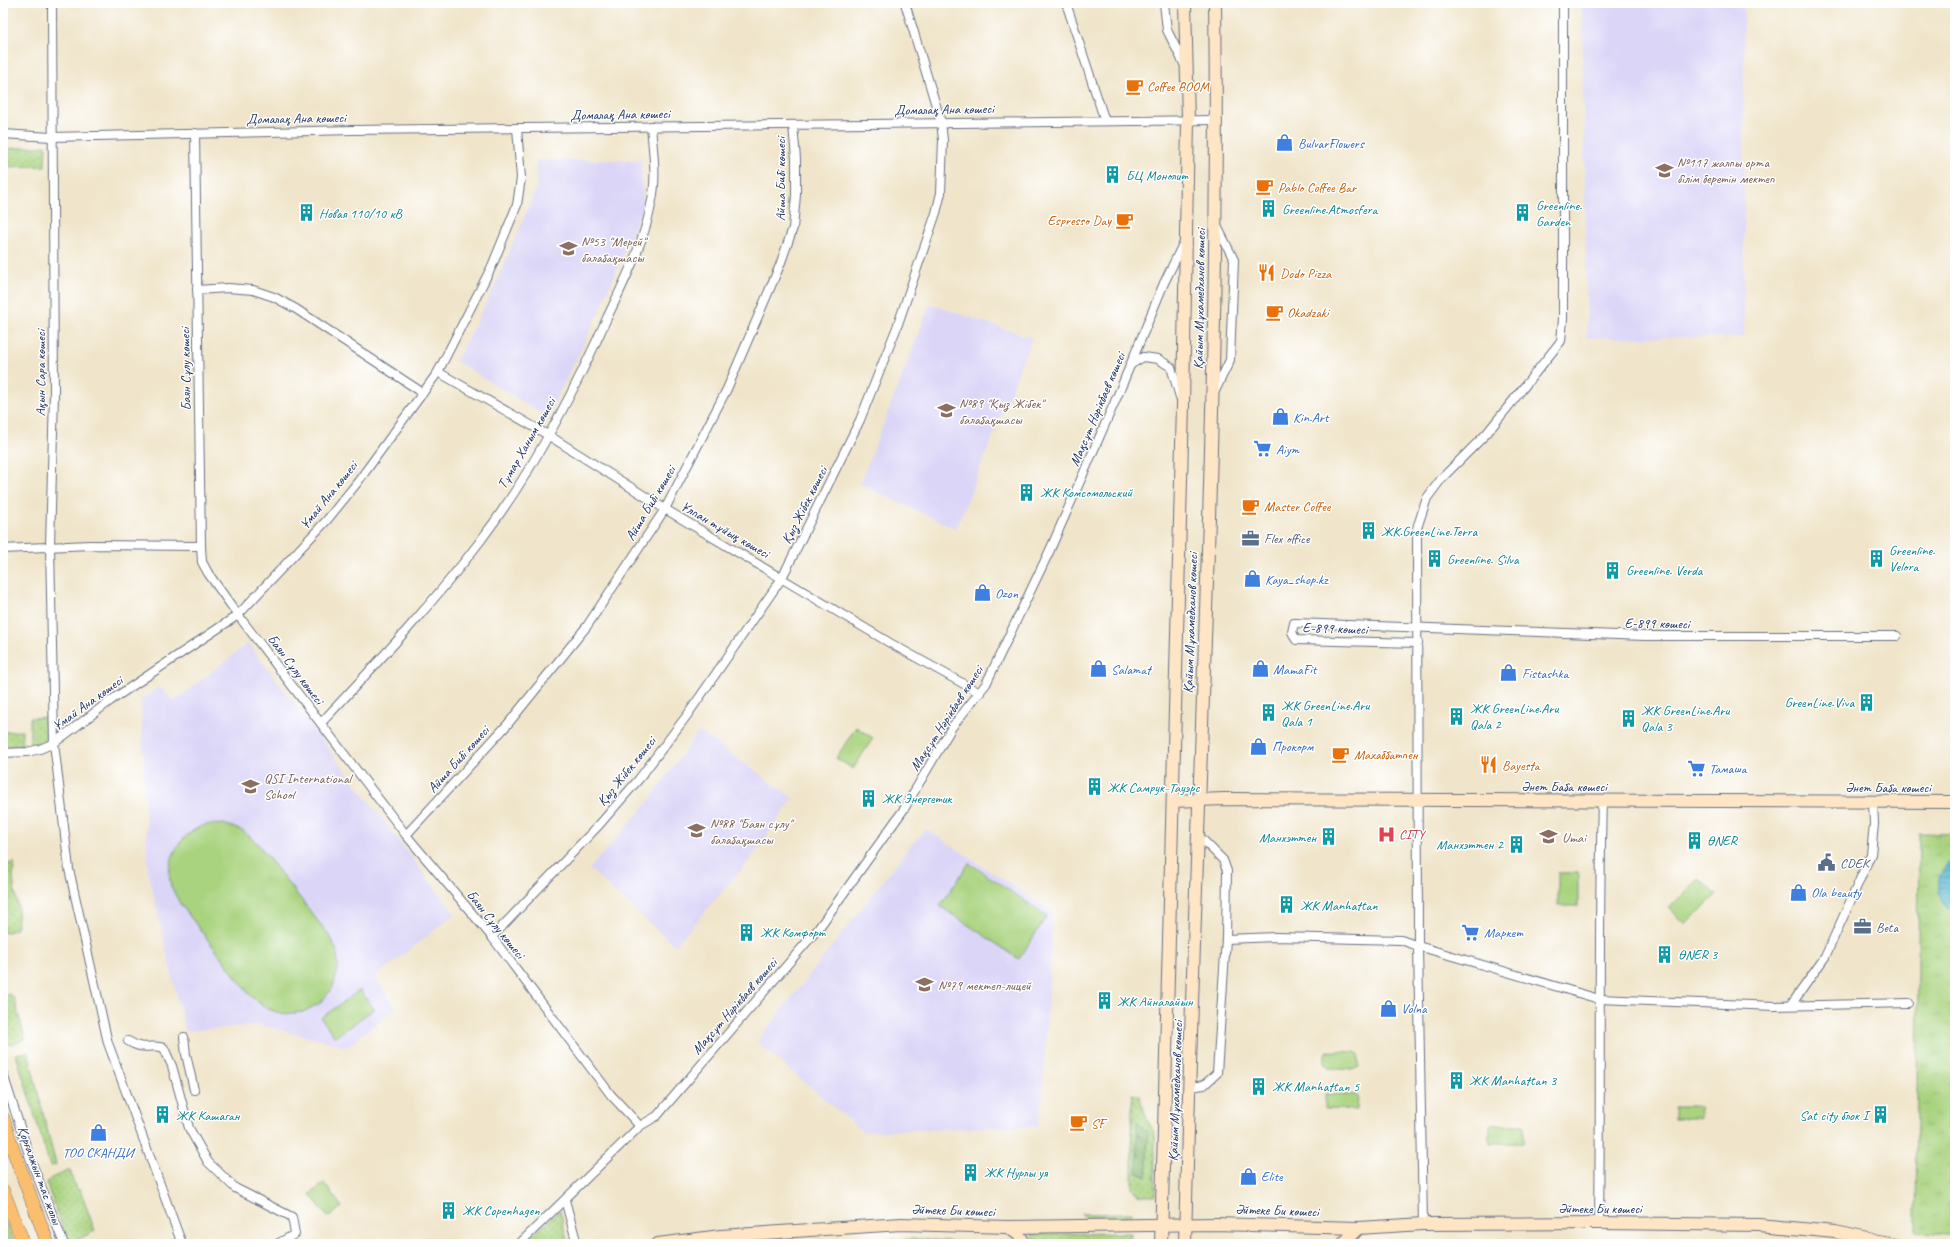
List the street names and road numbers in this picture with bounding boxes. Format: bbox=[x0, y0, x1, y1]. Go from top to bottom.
street label: Домалақ Ана көшесі bbox=[894, 100, 996, 119]
street label: Домалақ Ана көшесі bbox=[570, 105, 672, 124]
street label: Домалақ Ана көшесі bbox=[246, 109, 348, 128]
street label: Айша Бибі көшесі bbox=[772, 135, 789, 221]
street label: Қайым Мұхамедханов көшесі bbox=[1190, 226, 1209, 370]
street label: Баян Сұлу көшесі bbox=[176, 325, 195, 411]
street label: Ақын Сара көшесі bbox=[32, 327, 49, 416]
street label: Мақсұт Нәрікбаев көшесі bbox=[1066, 348, 1130, 468]
street label: Тұмар Ханым көшесі bbox=[494, 393, 560, 492]
street label: Ұмай Ана көшесі bbox=[296, 456, 363, 533]
street label: Айша Бибі көшесі bbox=[621, 461, 681, 544]
street label: Қыз Жібек көшесі bbox=[778, 462, 832, 547]
street label: Ұлпан тұйық көшесі bbox=[677, 497, 774, 563]
street label: Қайым Мұхамедханов көшесі bbox=[1180, 550, 1202, 694]
street label: Е-899 көшесі bbox=[1624, 614, 1692, 633]
street label: Е-899 көшесі bbox=[1302, 619, 1370, 638]
street label: Баян Сұлу көшесі bbox=[264, 631, 329, 710]
street label: Мақсұт Нәрікбаев көшесі bbox=[906, 661, 988, 774]
street label: Ұмай Ана көшесі bbox=[49, 671, 128, 735]
street label: Айша Бибі көшесі bbox=[424, 721, 494, 796]
street label: Қыз Жібек көшесі bbox=[593, 731, 661, 809]
street label: Әнет Баба көшесі bbox=[1521, 778, 1609, 795]
street label: Әнет Баба көшесі bbox=[1845, 779, 1933, 796]
street label: Баян Сұлу көшесі bbox=[463, 887, 530, 964]
street label: Мақсұт Нәрікбаев көшесі bbox=[688, 953, 782, 1058]
street label: Қайым Мұхамедханов көшесі bbox=[1165, 1018, 1187, 1162]
street label: Қорғалжын тас жолы bbox=[14, 1124, 66, 1228]
street label: Әйтеке Би көшесі bbox=[1558, 1200, 1644, 1217]
street label: Әйтеке Би көшесі bbox=[911, 1201, 997, 1221]
street label: Әйтеке Би көшесі bbox=[1235, 1201, 1321, 1221]

